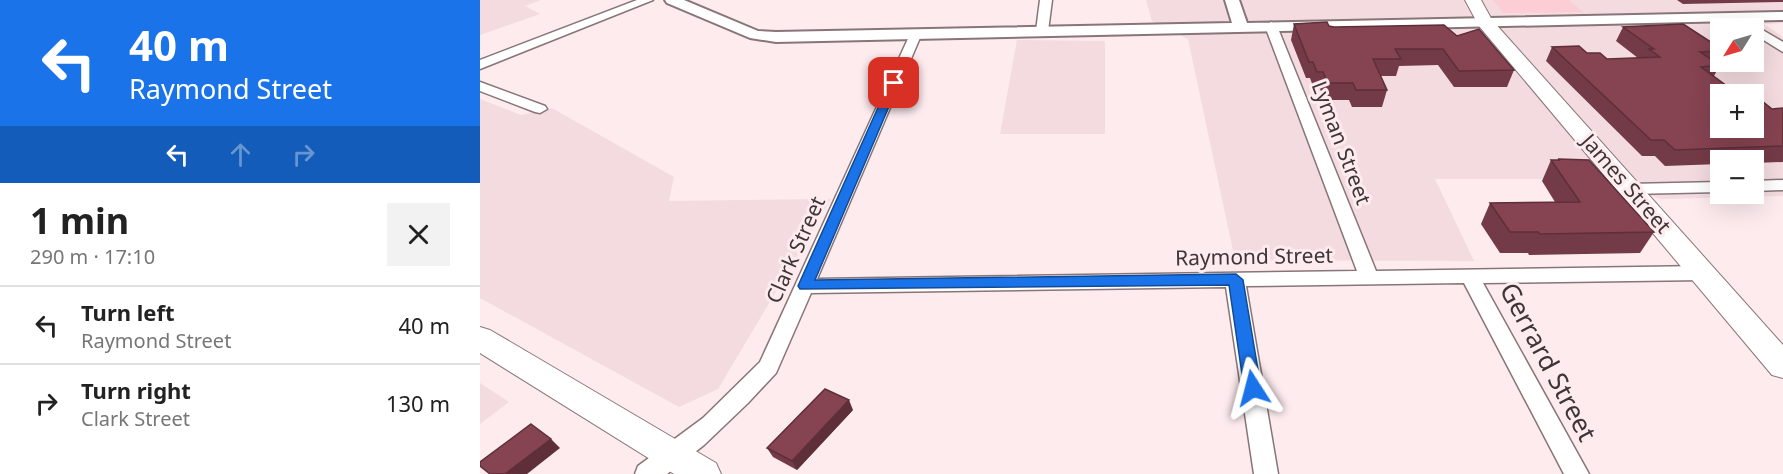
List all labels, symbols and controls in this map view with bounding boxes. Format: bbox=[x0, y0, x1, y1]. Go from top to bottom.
text: 40 m bbox=[129, 16, 229, 73]
north arrow bbox=[1710, 18, 1764, 72]
map controls bbox=[1710, 18, 1764, 204]
icon: left bbox=[30, 24, 108, 102]
pin bbox=[868, 57, 919, 108]
icon: arrive bbox=[877, 66, 910, 99]
text: Raymond Street bbox=[129, 70, 332, 107]
street label: Lyman Street bbox=[1306, 77, 1378, 209]
button: + bbox=[1710, 84, 1764, 138]
street label: James Street bbox=[1574, 126, 1678, 239]
icon: left bbox=[161, 138, 194, 171]
icon: ahead bbox=[224, 138, 257, 171]
icon: right bbox=[287, 138, 320, 171]
button: − bbox=[1710, 150, 1764, 204]
street label: Clark Street bbox=[759, 191, 831, 308]
text: 1 min bbox=[30, 196, 129, 245]
button: close bbox=[387, 203, 450, 266]
street label: Raymond Street bbox=[1175, 241, 1334, 271]
text: 290 m · 17:10 bbox=[30, 243, 155, 270]
street label: Gerrard Street bbox=[1492, 276, 1606, 447]
text: Turn left bbox=[81, 297, 175, 327]
icon: left bbox=[30, 309, 63, 342]
text: 40 m bbox=[399, 310, 450, 340]
text: Raymond Street bbox=[81, 327, 231, 354]
position arrow bbox=[1221, 356, 1285, 420]
text: Turn right bbox=[81, 375, 191, 405]
icon: right bbox=[30, 387, 63, 420]
text: 130 m bbox=[386, 388, 450, 418]
text: Clark Street bbox=[81, 405, 190, 432]

